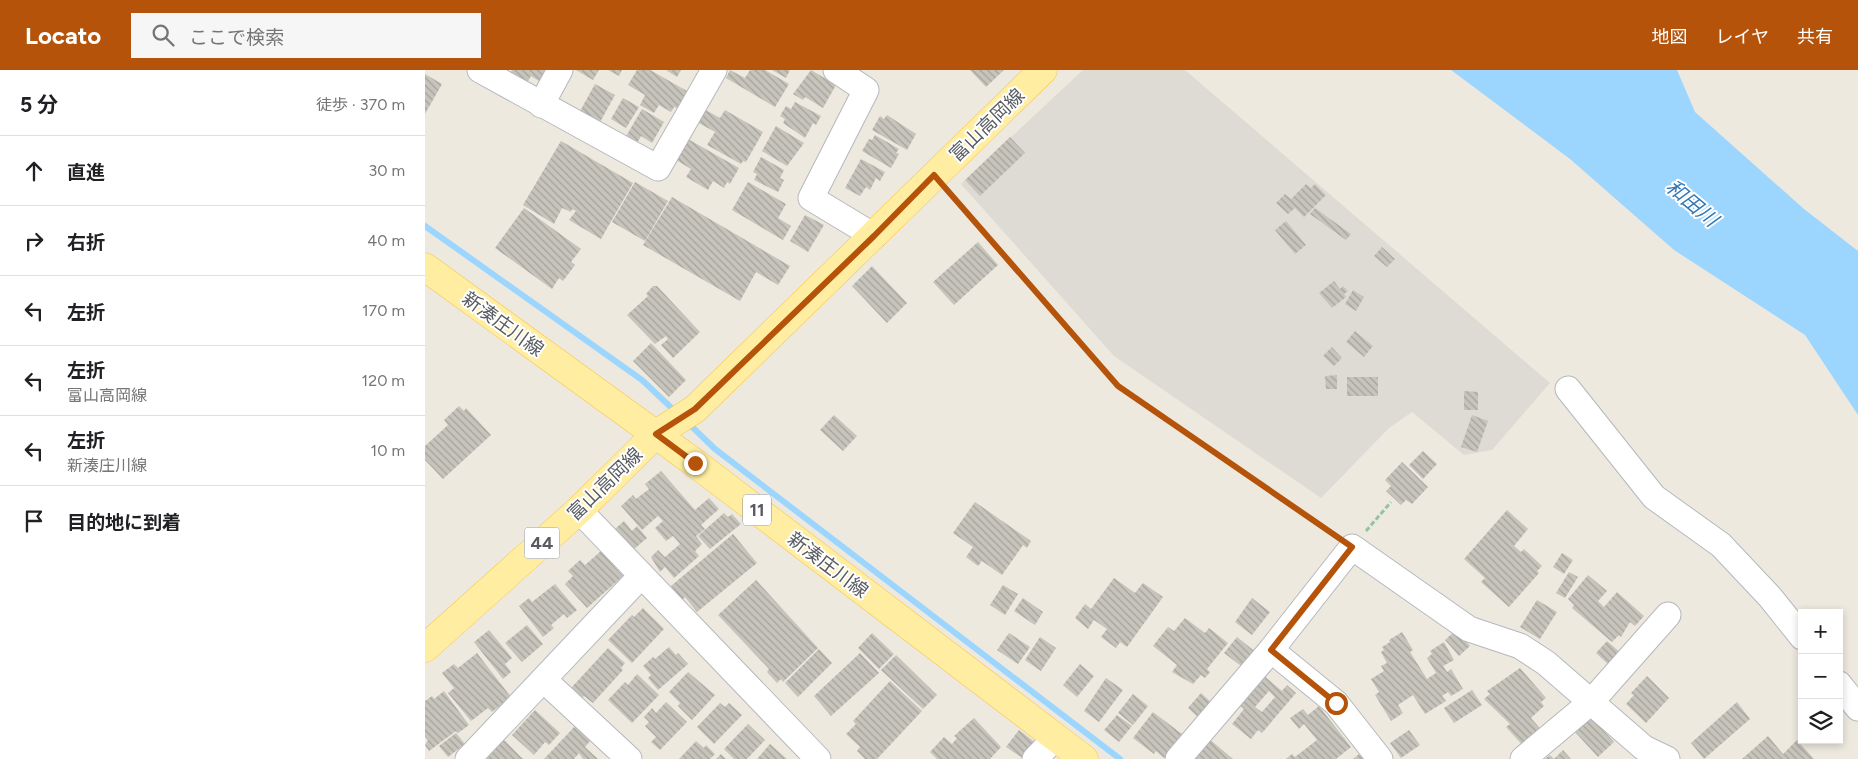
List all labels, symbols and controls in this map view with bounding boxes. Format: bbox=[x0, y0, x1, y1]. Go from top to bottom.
search box bbox=[131, 13, 481, 58]
text: Locato bbox=[25, 21, 101, 50]
icon: search bbox=[149, 21, 177, 49]
text: ここで検索 bbox=[189, 26, 284, 49]
text: 地図 bbox=[1652, 26, 1688, 48]
text: レイヤ bbox=[1716, 26, 1769, 48]
text: 共有 bbox=[1797, 26, 1833, 48]
street label: 富山高岡線 bbox=[945, 84, 1029, 166]
text: 5 分 bbox=[20, 92, 58, 117]
text: 徒歩 · 370 m bbox=[316, 95, 405, 114]
icon: ahead bbox=[20, 157, 48, 185]
text: 直進 bbox=[67, 161, 105, 184]
text: 30 m bbox=[368, 161, 405, 180]
water label: 和田川 bbox=[1661, 175, 1724, 233]
icon: right bbox=[20, 227, 48, 255]
text: 右折 bbox=[67, 231, 105, 254]
text: 40 m bbox=[367, 231, 405, 250]
street label: 新湊庄川線 bbox=[458, 287, 548, 361]
icon: left bbox=[20, 297, 48, 325]
text: 左折 bbox=[67, 301, 105, 324]
text: 170 m bbox=[362, 301, 405, 320]
text: 左折 bbox=[67, 359, 105, 382]
icon: left bbox=[20, 367, 48, 395]
text: 120 m bbox=[362, 371, 405, 390]
text: 富山高岡線 bbox=[67, 386, 147, 405]
text: 左折 bbox=[67, 429, 105, 452]
icon: left bbox=[20, 437, 48, 465]
text: 10 m bbox=[371, 441, 405, 460]
street label: 富山高岡線 bbox=[563, 443, 647, 525]
route end bbox=[684, 452, 707, 475]
text: 新湊庄川線 bbox=[67, 456, 147, 475]
road number: 11 bbox=[743, 494, 771, 526]
icon: arrive bbox=[20, 507, 48, 535]
text: 目的地に到着 bbox=[67, 511, 181, 534]
street label: 新湊庄川線 bbox=[783, 527, 873, 603]
road number: 44 bbox=[525, 528, 559, 558]
map controls bbox=[1798, 609, 1843, 744]
button: + bbox=[1798, 609, 1843, 654]
button: − bbox=[1798, 654, 1843, 699]
route start bbox=[1325, 692, 1348, 715]
button: layers bbox=[1798, 699, 1843, 744]

